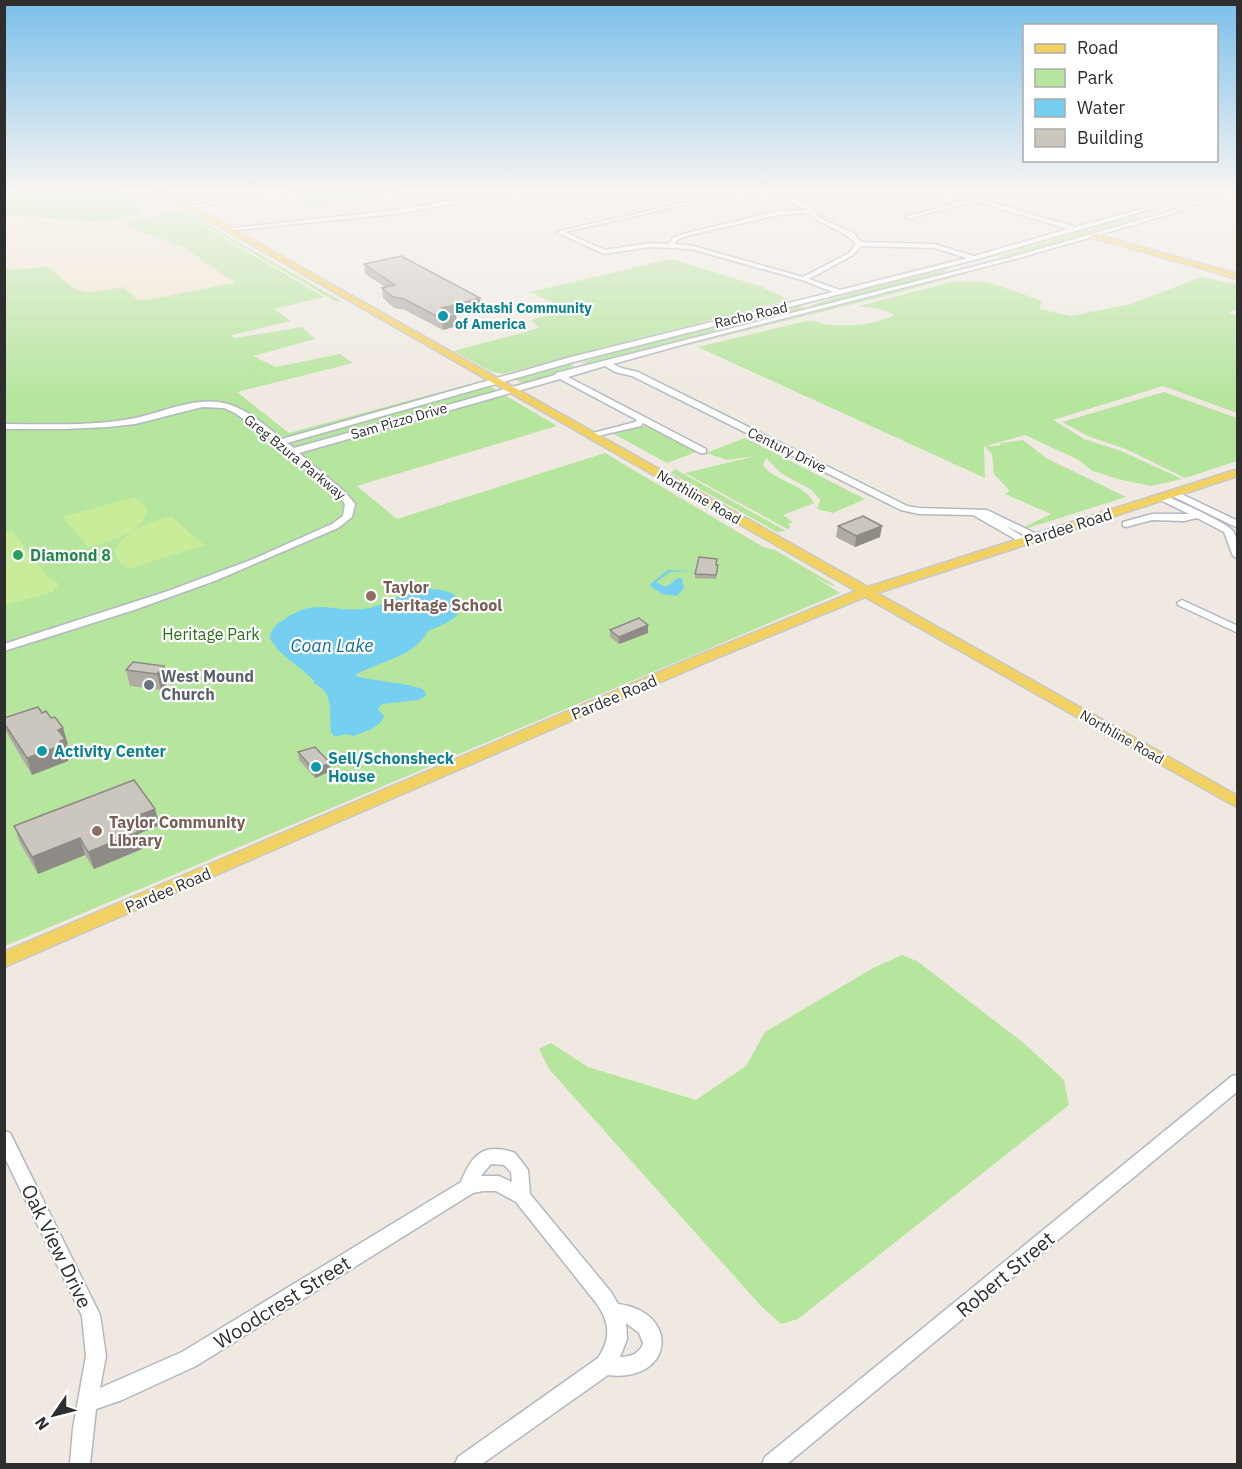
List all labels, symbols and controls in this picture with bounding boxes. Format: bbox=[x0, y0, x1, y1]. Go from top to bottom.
legend bbox=[1023, 24, 1218, 162]
text: Road bbox=[1077, 36, 1118, 59]
text: Park bbox=[1077, 66, 1114, 89]
text: Water bbox=[1077, 96, 1126, 119]
text: Building bbox=[1077, 126, 1144, 149]
street label: Racho Road bbox=[713, 298, 789, 332]
place label: Bektashi Community of America bbox=[455, 299, 592, 333]
marker: Bektashi Community of America bbox=[436, 309, 450, 323]
street label: Sam Pizzo Drive bbox=[349, 399, 450, 443]
street label: Greg Bzura Parkway bbox=[240, 410, 350, 504]
street label: Century Drive bbox=[745, 423, 830, 477]
street label: Northline Road bbox=[654, 466, 744, 528]
street label: Pardee Road bbox=[1022, 503, 1114, 551]
place label: Diamond 8 bbox=[30, 545, 111, 565]
marker: Diamond 8 bbox=[11, 548, 25, 562]
place label: Taylor Heritage School bbox=[383, 577, 502, 615]
marker: Taylor Heritage School bbox=[364, 589, 378, 603]
park label: Heritage Park bbox=[162, 624, 260, 644]
water label: Coan Lake bbox=[291, 634, 373, 657]
place label: West Mound Church bbox=[161, 666, 254, 704]
street label: Pardee Road bbox=[568, 670, 660, 724]
marker: West Mound Church bbox=[142, 678, 156, 692]
street label: Northline Road bbox=[1077, 706, 1167, 768]
place label: Activity Center bbox=[54, 741, 167, 761]
marker: Activity Center bbox=[35, 744, 49, 758]
place label: Sell/Schonsheck House bbox=[328, 748, 455, 786]
marker: Sell/Schonsheck House bbox=[309, 760, 323, 774]
place label: Taylor Community Library bbox=[109, 812, 246, 850]
marker: Taylor Community Library bbox=[90, 824, 104, 838]
street label: Pardee Road bbox=[122, 863, 214, 917]
street label: Oak View Drive bbox=[15, 1180, 99, 1312]
street label: Robert Street bbox=[950, 1225, 1060, 1323]
street label: Woodcrest Street bbox=[209, 1249, 355, 1355]
north arrow bbox=[24, 1385, 84, 1445]
text: N bbox=[30, 1413, 53, 1434]

